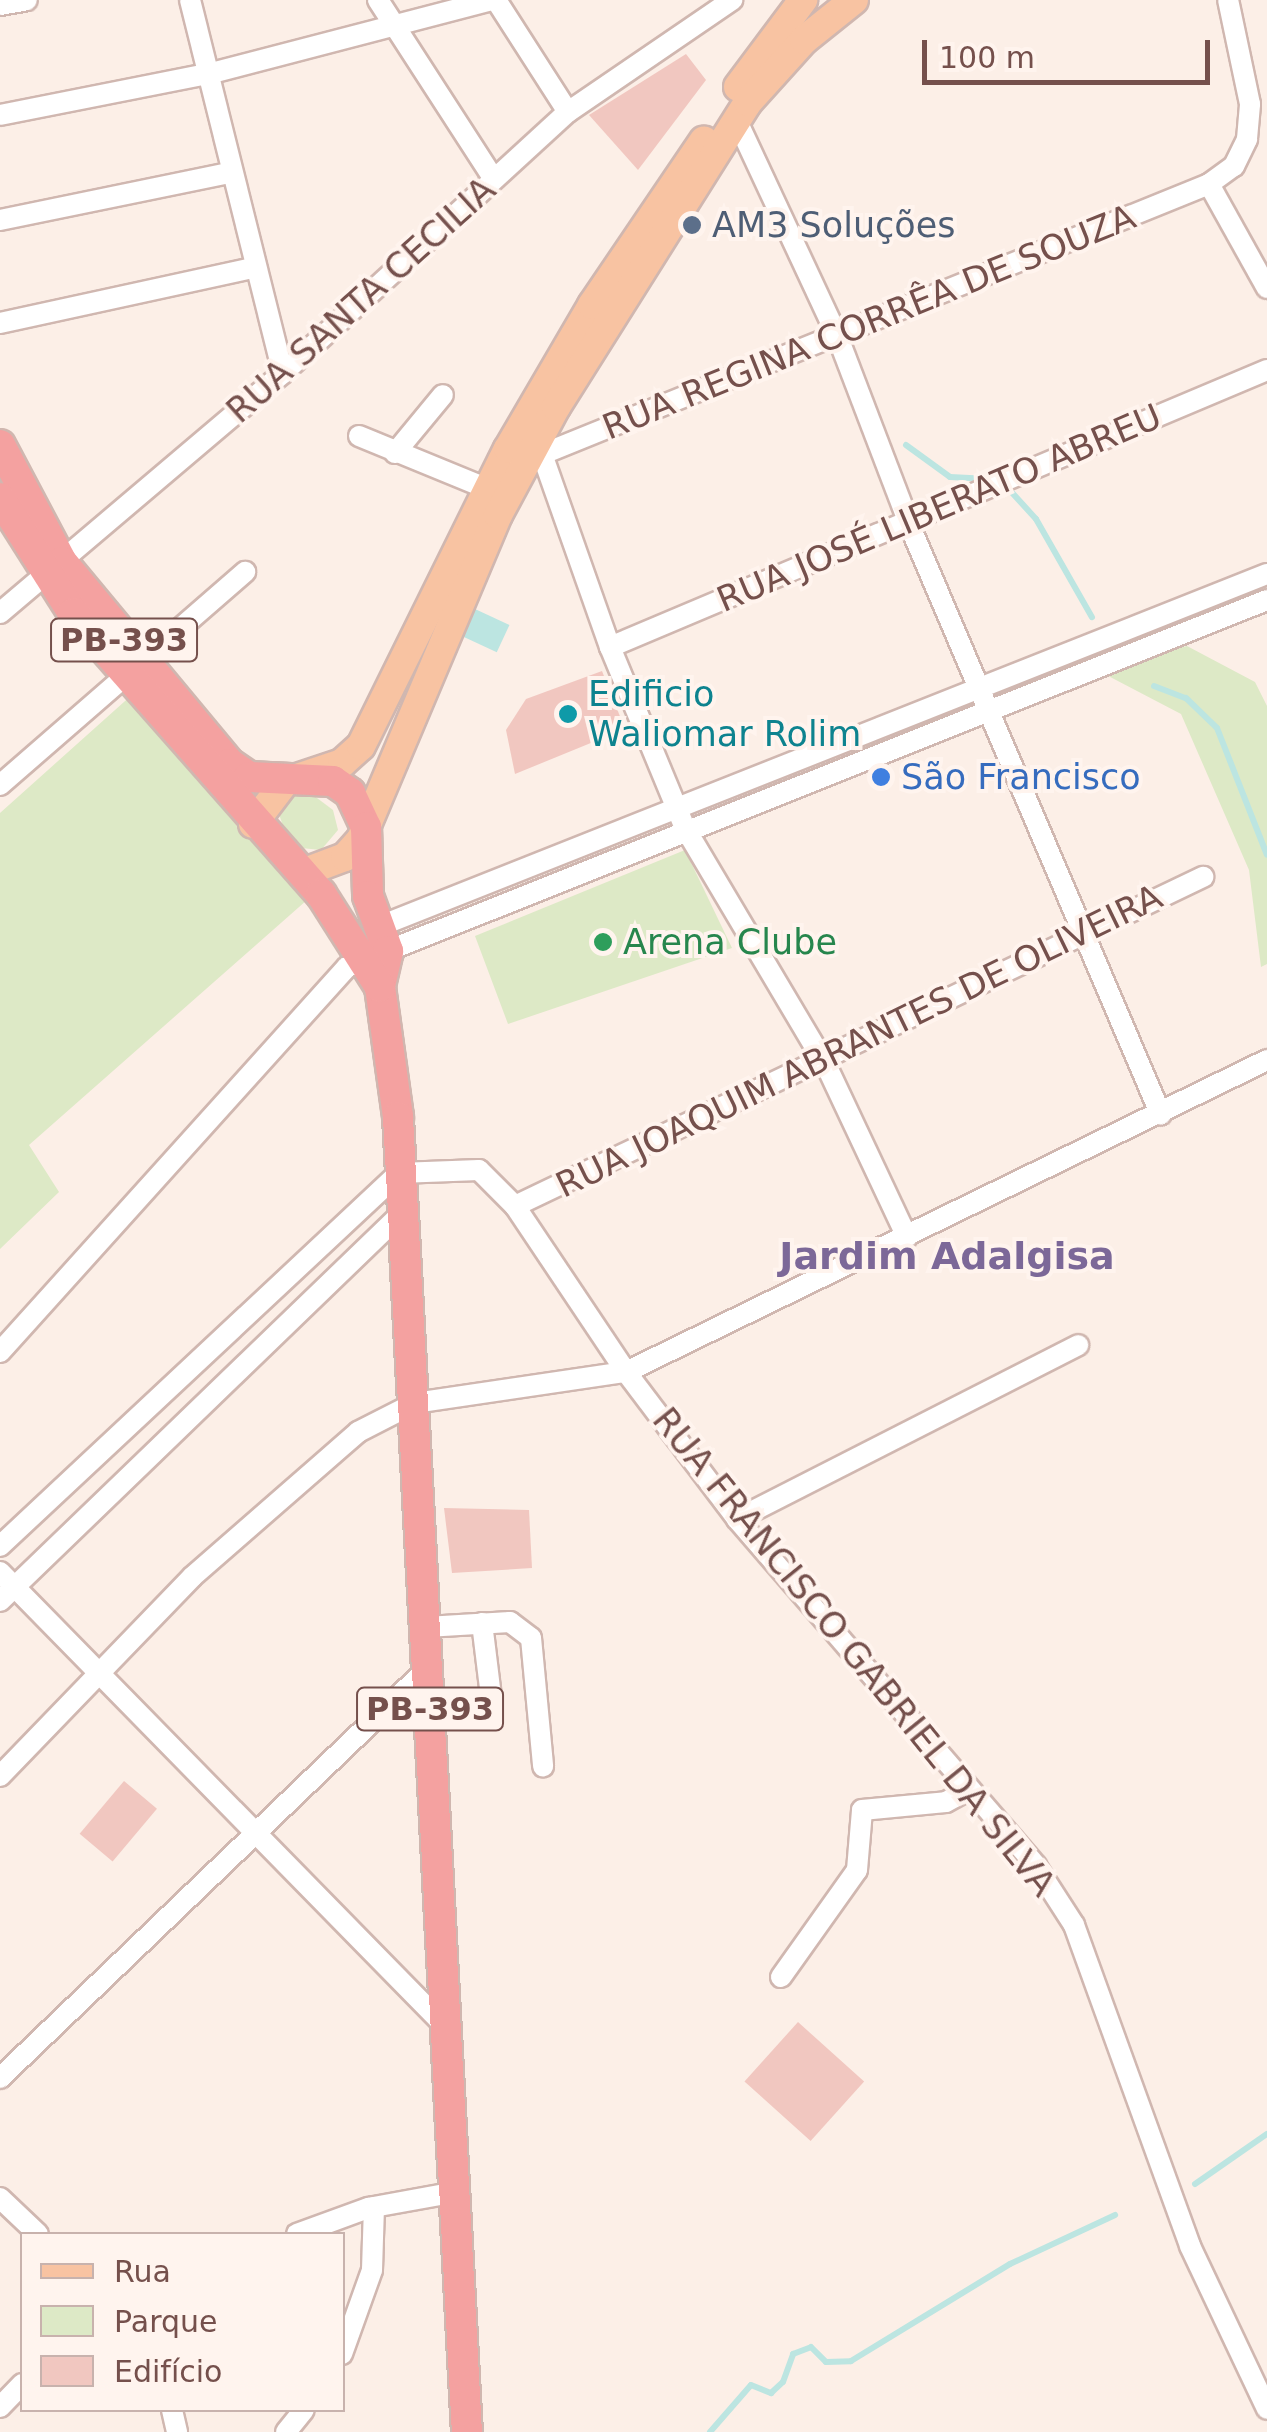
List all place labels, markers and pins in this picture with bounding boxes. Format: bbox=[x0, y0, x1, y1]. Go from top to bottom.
place label: AM3 Soluções bbox=[712, 204, 955, 246]
marker: AM3 Soluções bbox=[681, 214, 703, 236]
place label: Edificio Waliomar Rolim bbox=[588, 673, 861, 755]
marker: Edificio Waliomar Rolim bbox=[557, 703, 579, 725]
place label: São Francisco bbox=[901, 756, 1141, 798]
marker: São Francisco bbox=[870, 766, 892, 788]
place label: Arena Clube bbox=[623, 921, 837, 963]
marker: Arena Clube bbox=[592, 931, 614, 953]

